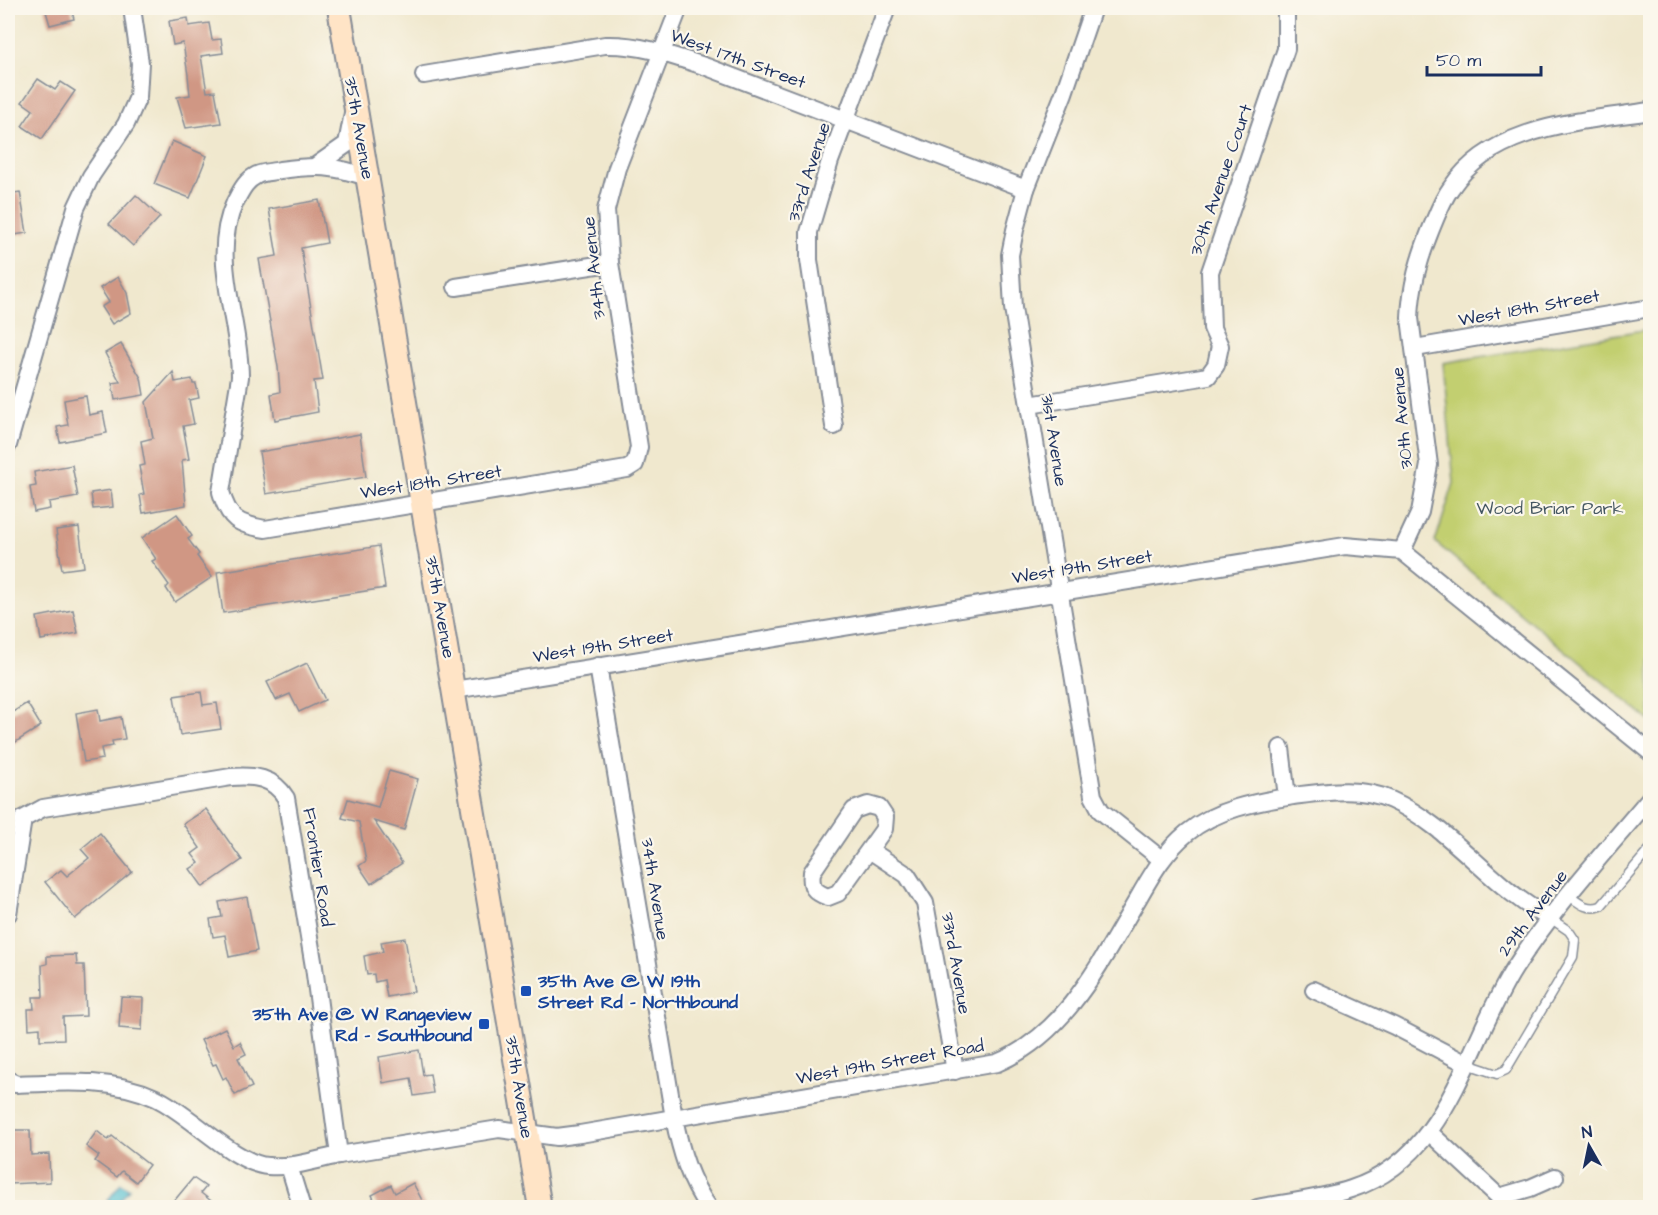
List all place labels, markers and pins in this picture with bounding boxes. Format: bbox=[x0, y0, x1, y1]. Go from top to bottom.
place label: 35th Ave @ W 19th Street Rd - Northbound bbox=[537, 969, 739, 1015]
marker: 35th Ave @ W 19th Street Rd - Northbound bbox=[519, 984, 533, 998]
place label: 35th Ave @ W Rangeview Rd - Southbound bbox=[251, 1002, 473, 1048]
marker: 35th Ave @ W Rangeview Rd - Southbound bbox=[477, 1017, 491, 1031]

